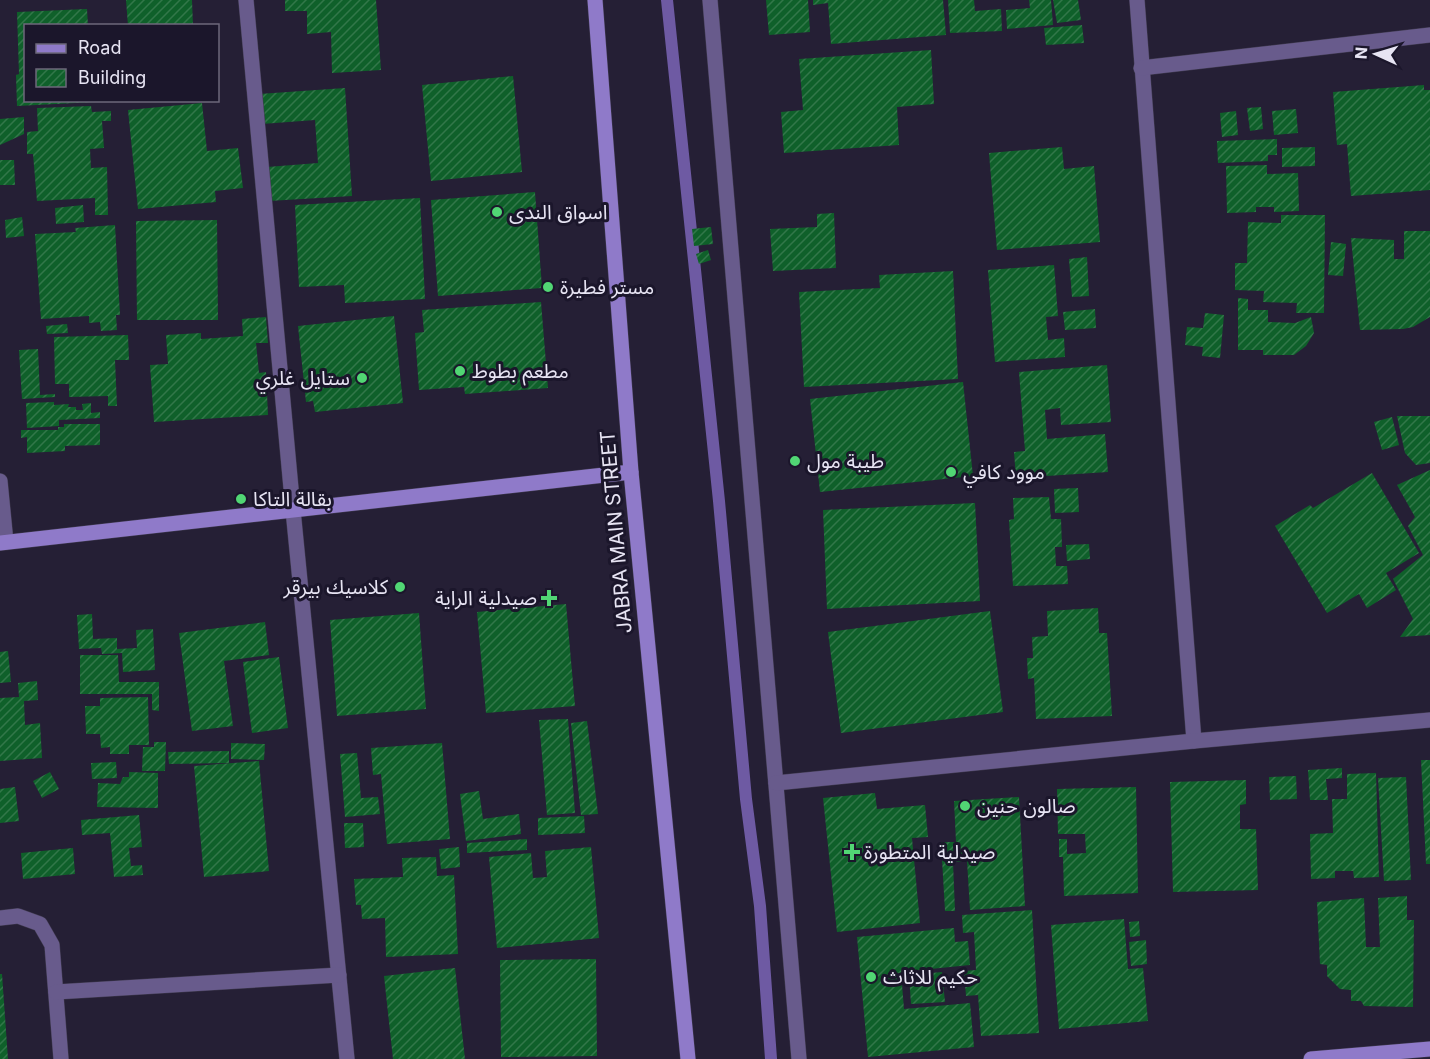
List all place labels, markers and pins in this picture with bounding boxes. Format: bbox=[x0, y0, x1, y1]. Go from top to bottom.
place label: اسواق الندى bbox=[509, 200, 607, 224]
marker: اسواق الندى bbox=[490, 205, 504, 219]
place label: مستر فطيرة bbox=[560, 275, 654, 299]
marker: مستر فطيرة bbox=[541, 280, 555, 294]
place label: مطعم بطوط bbox=[472, 359, 569, 386]
marker: مطعم بطوط bbox=[453, 364, 467, 378]
place label: ستايل غلري bbox=[256, 366, 350, 394]
marker: ستايل غلري bbox=[355, 371, 369, 385]
place label: طيبة مول bbox=[807, 449, 884, 473]
marker: طيبة مول bbox=[788, 454, 802, 468]
place label: موود كافي bbox=[963, 460, 1045, 488]
marker: موود كافي bbox=[944, 465, 958, 479]
place label: بقالة التاكا bbox=[253, 487, 332, 511]
marker: بقالة التاكا bbox=[234, 492, 248, 506]
place label: كلاسيك بيرقر bbox=[283, 575, 389, 599]
marker: كلاسيك بيرقر bbox=[393, 580, 407, 594]
place label: صيدلية الراية bbox=[435, 586, 537, 610]
marker: صيدلية الراية bbox=[542, 591, 556, 605]
place label: صالون حنين bbox=[977, 794, 1076, 818]
marker: صالون حنين bbox=[958, 799, 972, 813]
place label: صيدلية المتطورة bbox=[864, 840, 995, 864]
marker: صيدلية المتطورة bbox=[845, 845, 859, 859]
place label: حكيم للاثاث bbox=[883, 965, 978, 992]
marker: حكيم للاثاث bbox=[864, 970, 878, 984]

